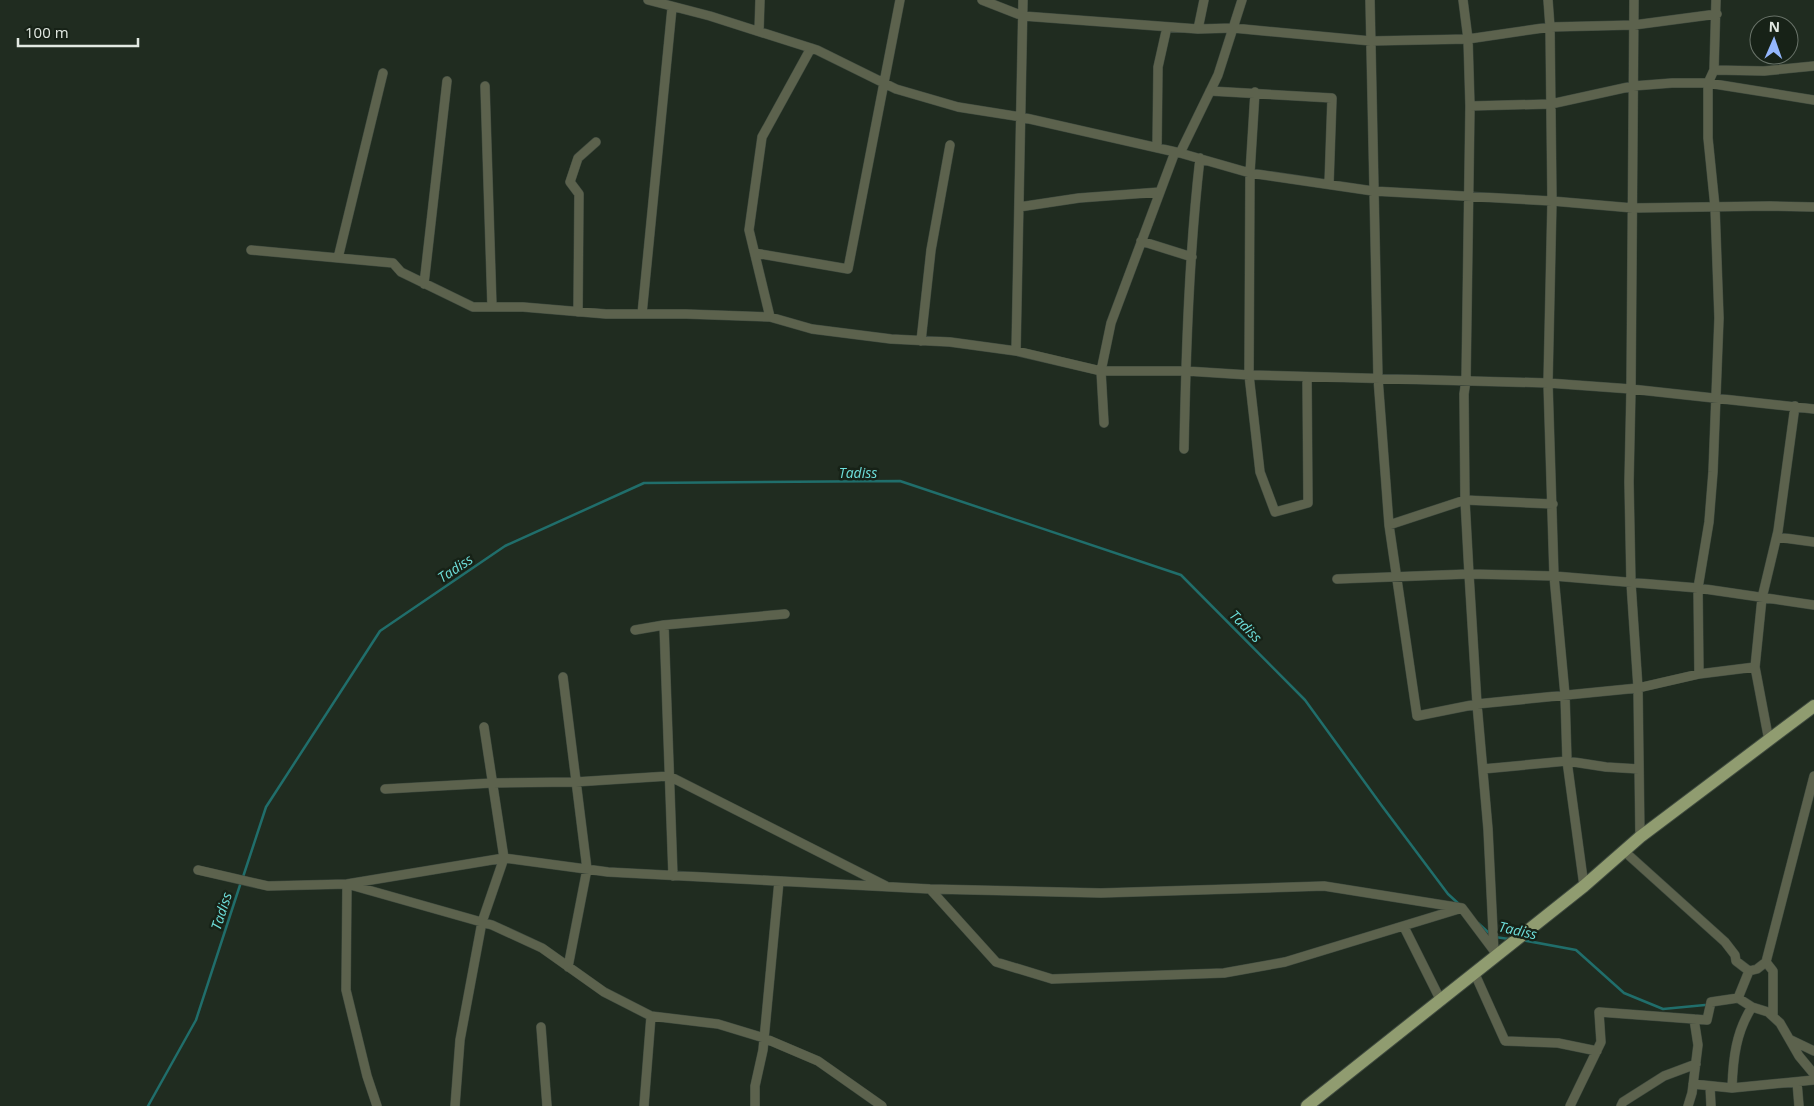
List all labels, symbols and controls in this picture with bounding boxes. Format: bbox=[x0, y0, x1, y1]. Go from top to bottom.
scale bar bbox=[18, 15, 138, 47]
north arrow bbox=[1749, 15, 1799, 65]
text: N bbox=[1768, 17, 1780, 36]
text: 100 m bbox=[25, 22, 69, 42]
water label: Tadiss bbox=[839, 463, 877, 482]
water label: Tadiss bbox=[434, 549, 476, 587]
water label: Tadiss bbox=[1226, 606, 1266, 646]
water label: Tadiss bbox=[206, 890, 236, 932]
water label: Tadiss bbox=[1497, 917, 1539, 943]

